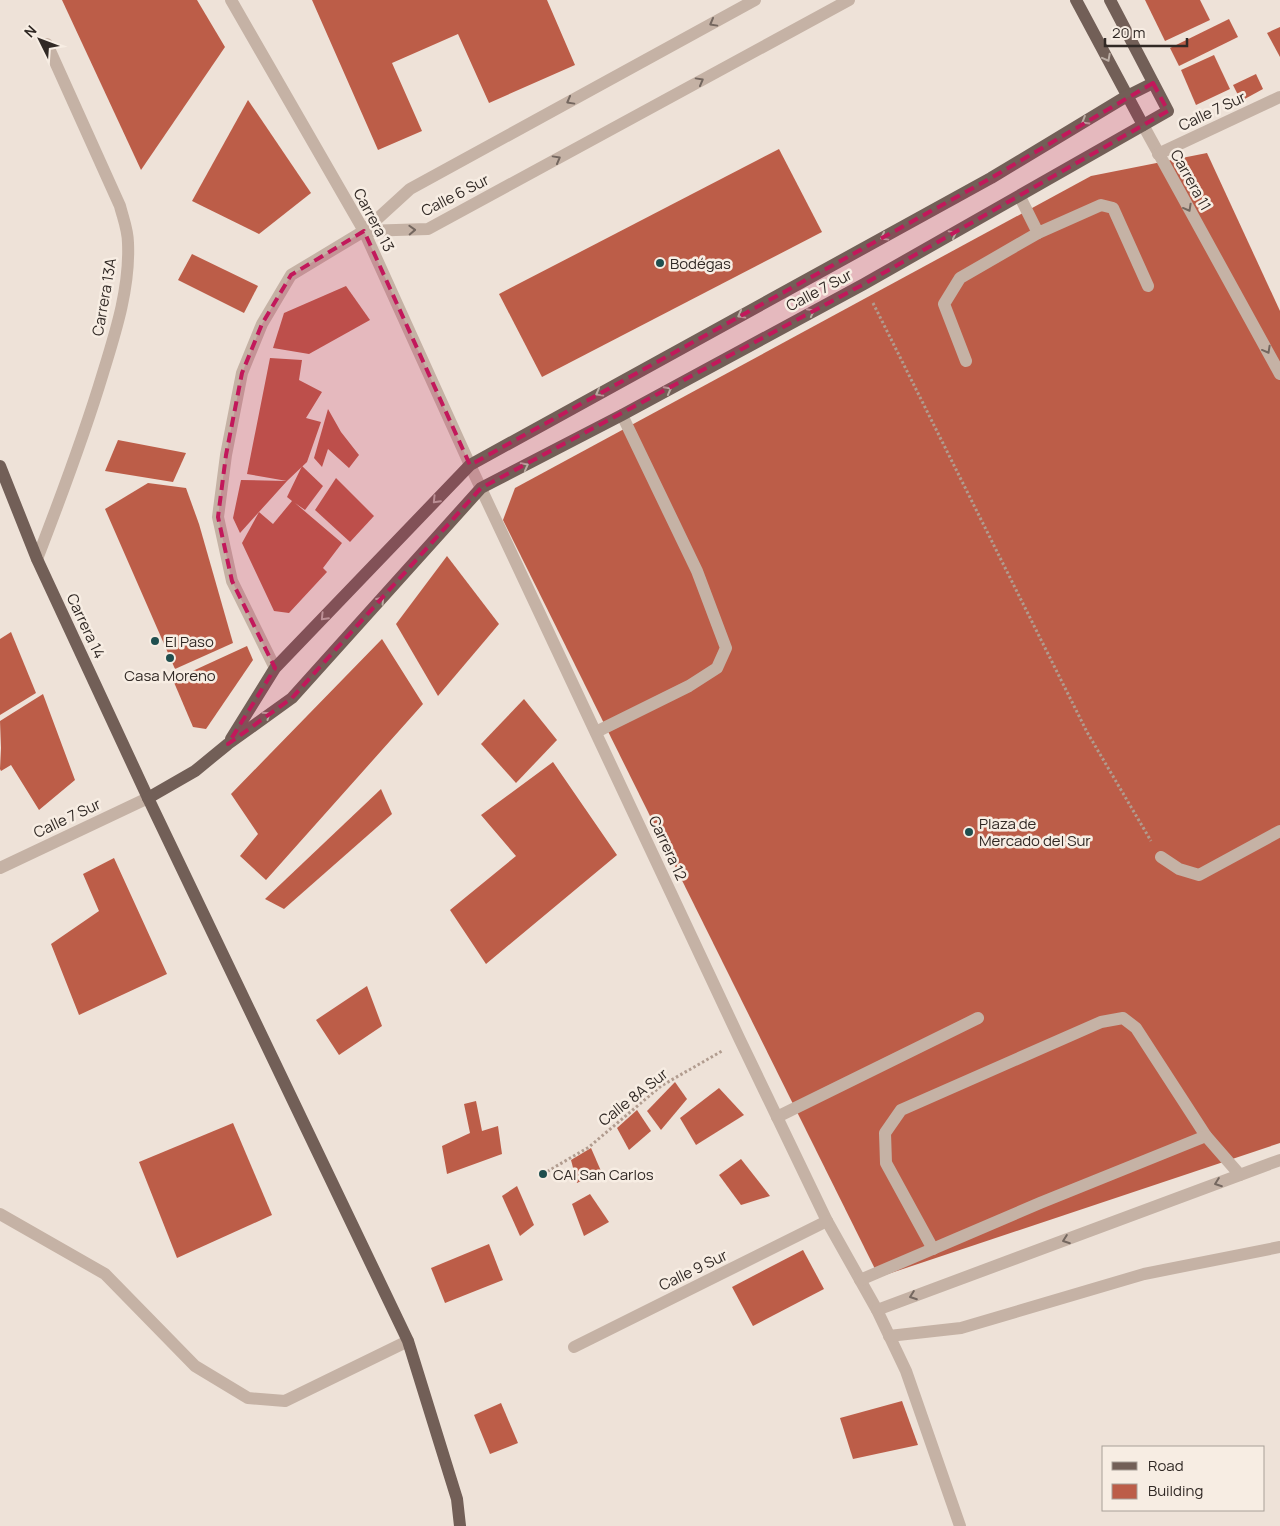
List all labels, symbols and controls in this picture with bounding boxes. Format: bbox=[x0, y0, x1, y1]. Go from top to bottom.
north arrow bbox=[15, 15, 65, 65]
scale bar bbox=[1105, 15, 1188, 47]
one-way arrow bbox=[709, 17, 718, 27]
text: N bbox=[20, 21, 40, 41]
text: 20 m bbox=[1112, 22, 1145, 43]
one-way arrow bbox=[1101, 53, 1111, 62]
one-way arrow bbox=[694, 78, 703, 88]
street label: Calle 7 Sur bbox=[1175, 86, 1250, 136]
one-way arrow bbox=[566, 95, 575, 105]
one-way arrow bbox=[1082, 115, 1091, 125]
street label: Carrera 11 bbox=[1166, 146, 1216, 214]
one-way arrow bbox=[552, 155, 561, 165]
street label: Calle 6 Sur bbox=[417, 169, 493, 221]
street label: Carrera 13 bbox=[349, 185, 399, 255]
one-way arrow bbox=[1181, 203, 1191, 212]
one-way arrow bbox=[408, 224, 416, 235]
one-way arrow bbox=[948, 230, 957, 240]
one-way arrow bbox=[880, 231, 889, 241]
place label: Bodégas bbox=[670, 253, 731, 274]
street label: Carrera 13A bbox=[87, 256, 121, 338]
marker: Bodégas bbox=[654, 257, 666, 269]
street label: Calle 7 Sur bbox=[782, 264, 856, 316]
one-way arrow bbox=[738, 309, 747, 319]
one-way arrow bbox=[806, 309, 815, 319]
one-way arrow bbox=[1261, 345, 1271, 354]
one-way arrow bbox=[663, 386, 672, 396]
one-way arrow bbox=[595, 387, 604, 397]
one-way arrow bbox=[519, 462, 528, 472]
one-way arrow bbox=[433, 494, 442, 503]
street label: Carrera 14 bbox=[62, 590, 110, 662]
one-way arrow bbox=[375, 596, 384, 605]
one-way arrow bbox=[321, 611, 330, 620]
place label: El Paso bbox=[165, 631, 214, 652]
marker: El Paso bbox=[149, 635, 161, 647]
marker: Casa Moreno bbox=[164, 652, 176, 664]
place label: Casa Moreno bbox=[124, 665, 216, 686]
one-way arrow bbox=[262, 712, 271, 722]
street label: Calle 7 Sur bbox=[30, 793, 105, 843]
street label: Carrera 12 bbox=[644, 812, 692, 884]
place label: Plaza de Mercado del Sur bbox=[979, 813, 1091, 851]
marker: Plaza de Mercado del Sur bbox=[963, 826, 975, 838]
street label: Calle 8A Sur bbox=[594, 1063, 672, 1131]
place label: CAI San Carlos bbox=[553, 1164, 654, 1185]
marker: CAI San Carlos bbox=[537, 1168, 549, 1180]
one-way arrow bbox=[1214, 1177, 1223, 1188]
one-way arrow bbox=[1062, 1234, 1070, 1244]
street label: Calle 9 Sur bbox=[655, 1244, 731, 1296]
one-way arrow bbox=[909, 1290, 918, 1300]
legend bbox=[1102, 1446, 1265, 1511]
text: Road bbox=[1148, 1455, 1184, 1476]
text: Building bbox=[1148, 1480, 1203, 1501]

